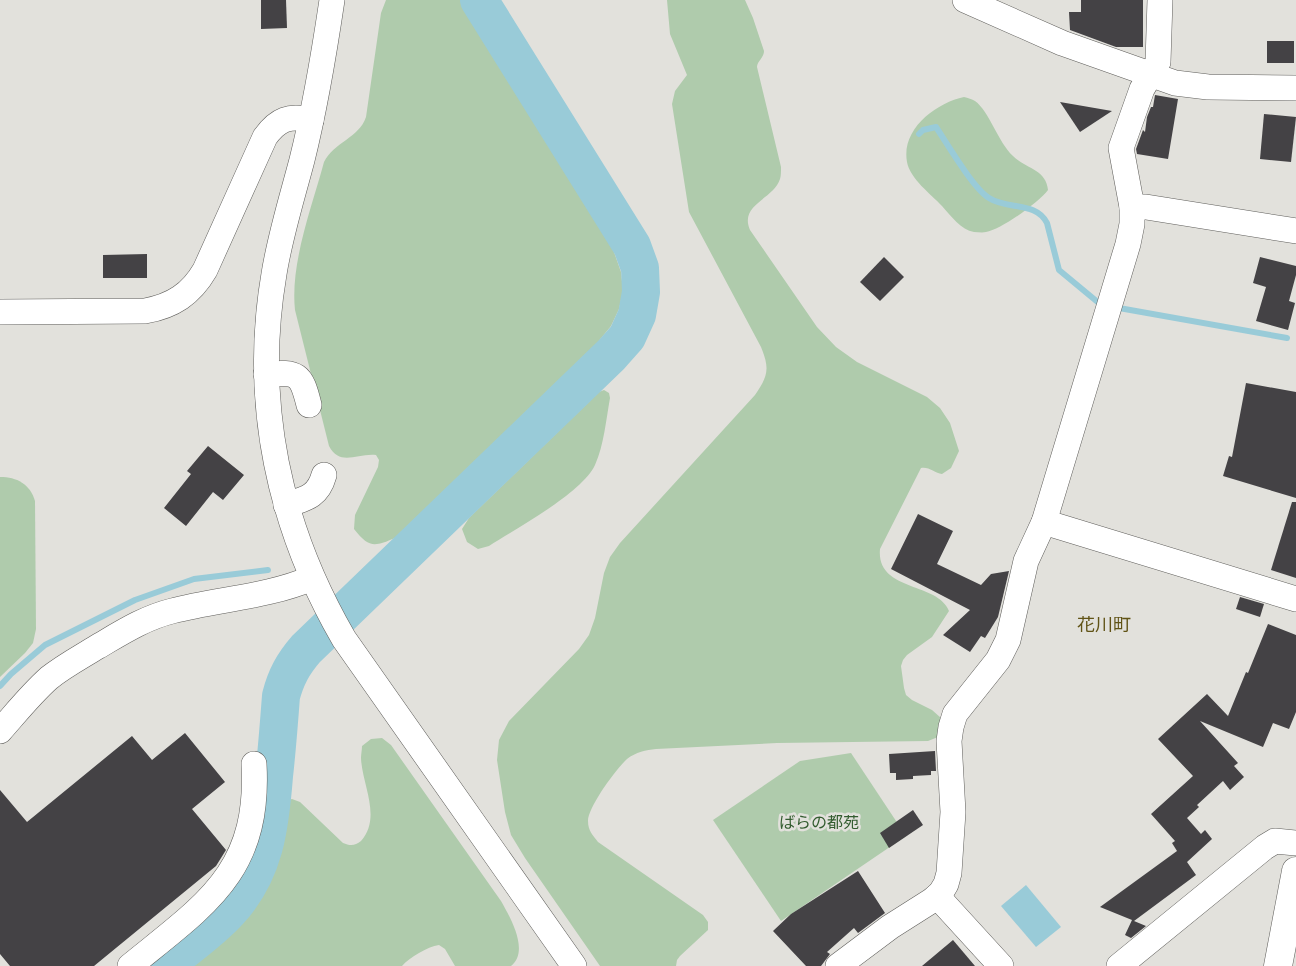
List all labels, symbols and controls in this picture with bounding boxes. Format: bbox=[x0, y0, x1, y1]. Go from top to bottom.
district label: 花川町 bbox=[1077, 614, 1131, 635]
park label: ばらの都苑 bbox=[779, 813, 859, 832]

